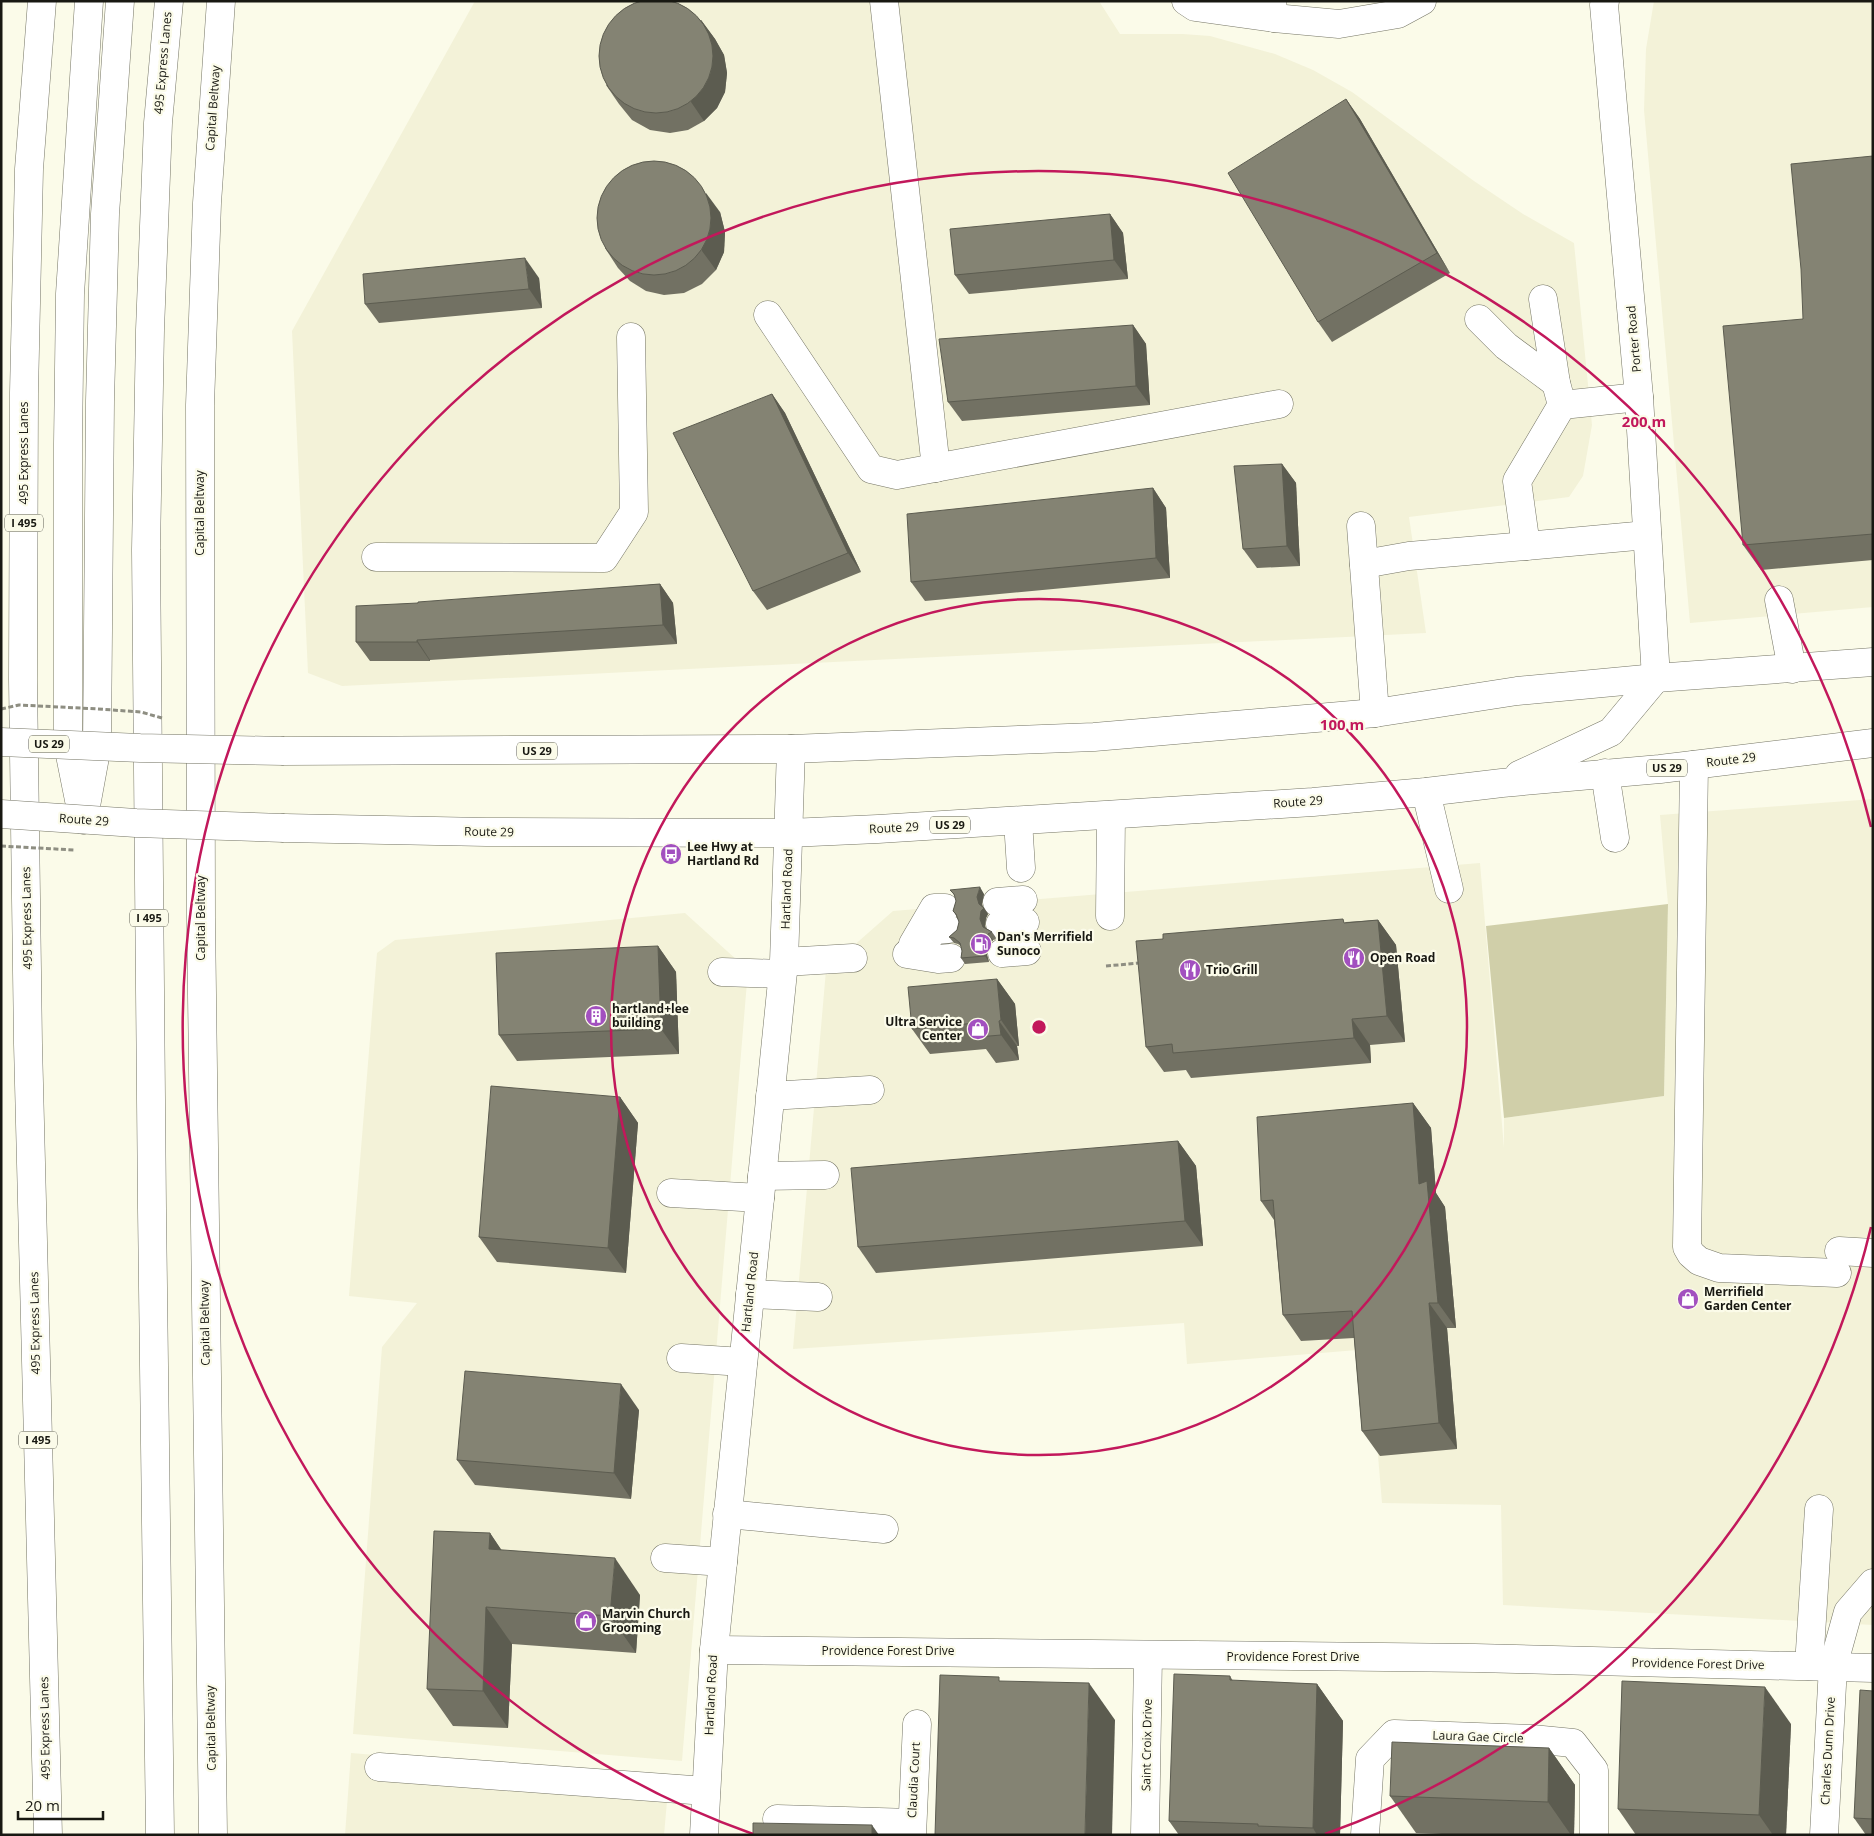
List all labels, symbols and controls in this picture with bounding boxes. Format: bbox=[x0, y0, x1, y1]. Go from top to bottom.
street label: 495 Express Lanes bbox=[150, 11, 175, 115]
street label: Capital Beltway bbox=[201, 64, 224, 151]
street label: Porter Road bbox=[1622, 305, 1645, 373]
street label: 495 Express Lanes bbox=[15, 401, 32, 504]
text: 200 m bbox=[1622, 411, 1666, 431]
street label: Capital Beltway bbox=[191, 469, 208, 556]
road number: I 495 bbox=[5, 514, 43, 532]
text: 100 m bbox=[1320, 714, 1364, 734]
road number: US 29 bbox=[29, 736, 69, 752]
road number: US 29 bbox=[517, 742, 557, 759]
street label: Route 29 bbox=[1705, 748, 1757, 771]
road number: US 29 bbox=[1647, 760, 1687, 776]
street label: Route 29 bbox=[1273, 791, 1324, 812]
street label: Route 29 bbox=[59, 809, 110, 830]
road number: US 29 bbox=[930, 816, 970, 834]
street label: Route 29 bbox=[869, 818, 919, 837]
street label: Route 29 bbox=[464, 823, 514, 840]
place label: Lee Hwy at Hartland Rd bbox=[687, 838, 759, 869]
bus stop icon: Lee Hwy at Hartland Rd bbox=[659, 842, 683, 866]
street label: Hartland Road bbox=[777, 848, 796, 930]
street label: 495 Express Lanes bbox=[17, 866, 36, 970]
street label: Capital Beltway bbox=[192, 874, 209, 961]
road number: I 495 bbox=[130, 910, 168, 926]
place label: Dan's Merrifield Sunoco bbox=[997, 928, 1093, 959]
fuel station icon: Dan's Merrifield Sunoco bbox=[969, 932, 993, 956]
restaurant icon: Open Road bbox=[1342, 946, 1366, 970]
place label: Open Road bbox=[1370, 949, 1435, 966]
restaurant icon: Trio Grill bbox=[1178, 958, 1202, 982]
place label: Trio Grill bbox=[1206, 961, 1258, 978]
place label: hartland+lee building bbox=[612, 1000, 689, 1031]
building icon: hartland+lee building bbox=[584, 1004, 608, 1028]
place label: Ultra Service Center bbox=[885, 1013, 963, 1044]
shop icon: Ultra Service Center bbox=[966, 1017, 990, 1041]
centre of rings bbox=[1030, 1018, 1048, 1036]
street label: Hartland Road bbox=[737, 1251, 762, 1333]
street label: 495 Express Lanes bbox=[25, 1271, 44, 1375]
street label: Capital Beltway bbox=[195, 1279, 214, 1366]
place label: Merrifield Garden Center bbox=[1704, 1283, 1792, 1314]
shop icon: Merrifield Garden Center bbox=[1676, 1287, 1700, 1311]
road number: I 495 bbox=[19, 1432, 57, 1448]
place label: Marvin Church Grooming bbox=[602, 1605, 690, 1636]
shop icon: Marvin Church Grooming bbox=[574, 1609, 598, 1633]
street label: Providence Forest Drive bbox=[822, 1642, 955, 1659]
street label: Providence Forest Drive bbox=[1227, 1648, 1360, 1665]
street label: Hartland Road bbox=[700, 1654, 721, 1736]
street label: Providence Forest Drive bbox=[1631, 1654, 1765, 1673]
street label: 495 Express Lanes bbox=[35, 1676, 54, 1780]
street label: Capital Beltway bbox=[201, 1684, 220, 1771]
street label: Charles Dunn Drive bbox=[1816, 1696, 1839, 1806]
street label: Saint Croix Drive bbox=[1137, 1698, 1156, 1791]
street label: Laura Gae Circle bbox=[1432, 1726, 1524, 1747]
street label: Claudia Court bbox=[903, 1742, 924, 1818]
scale bar bbox=[18, 1788, 102, 1820]
text: 20 m bbox=[25, 1795, 60, 1815]

